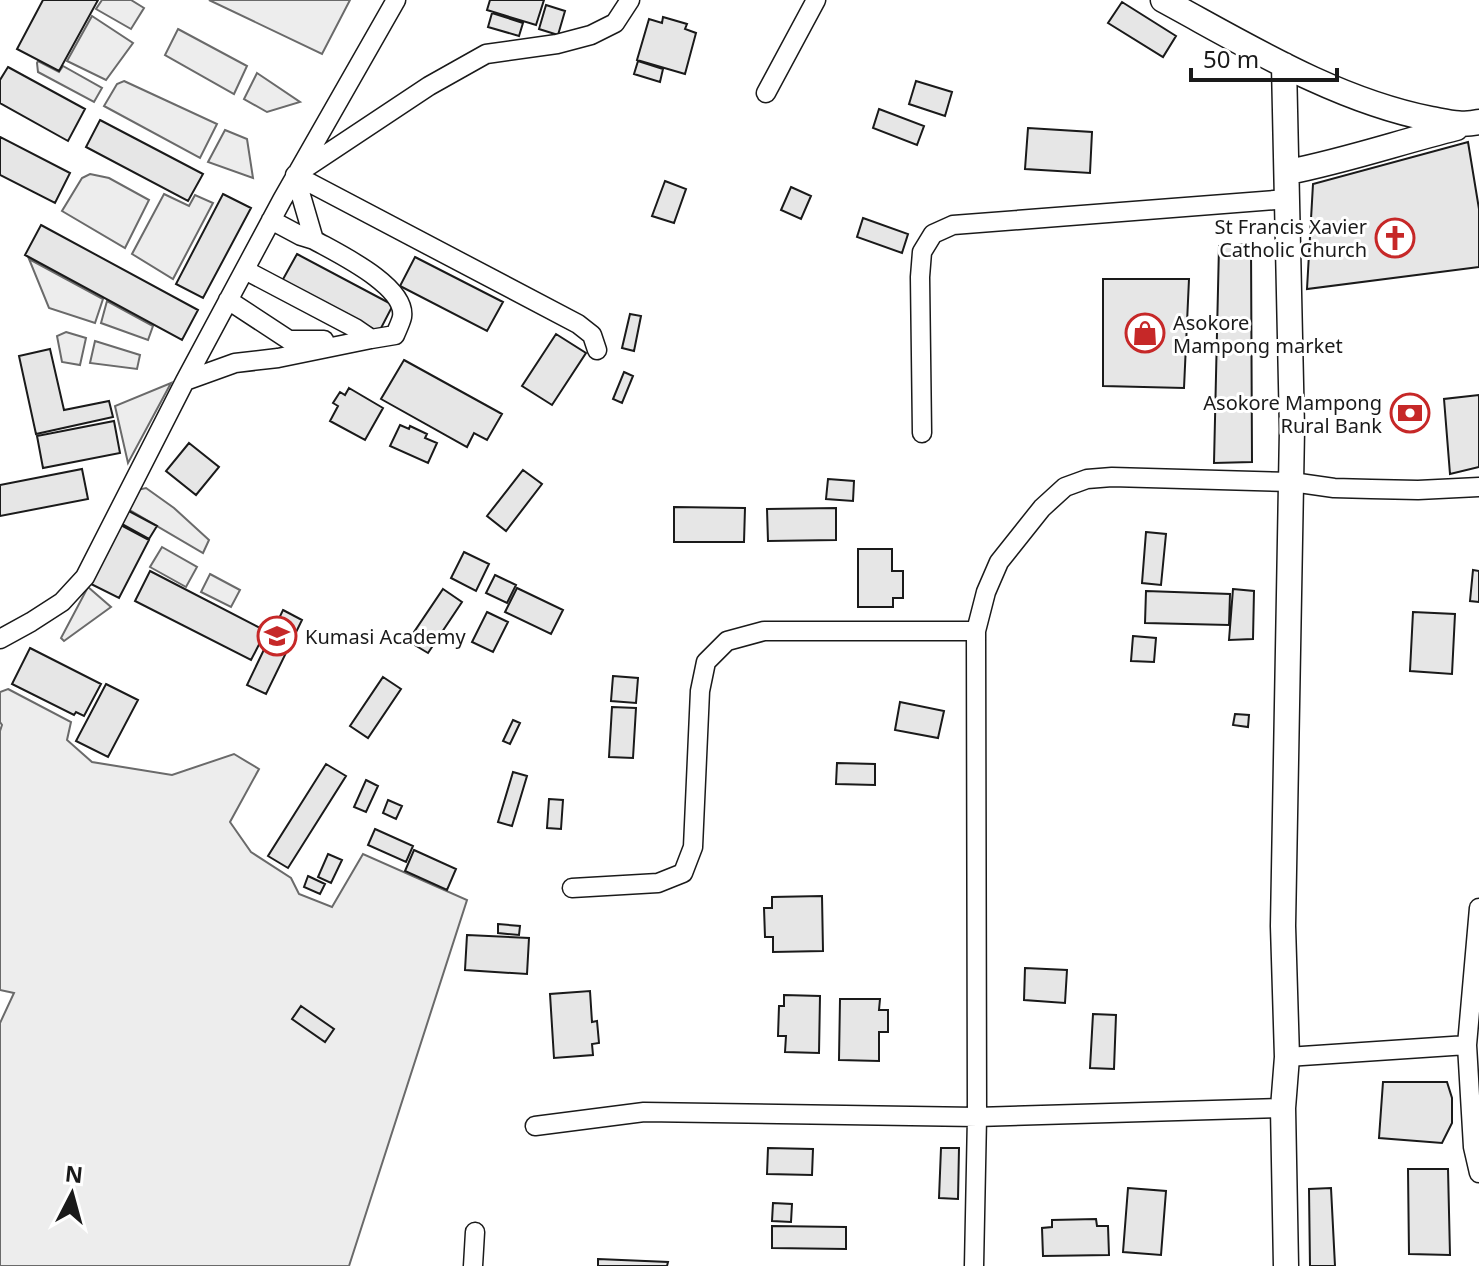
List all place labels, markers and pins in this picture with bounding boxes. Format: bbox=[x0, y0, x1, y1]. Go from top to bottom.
place label: St Francis Xavier Catholic Church bbox=[1214, 213, 1367, 263]
church icon: St Francis Xavier Catholic Church bbox=[1374, 217, 1416, 259]
place label: Asokore Mampong market bbox=[1173, 309, 1343, 359]
shop icon: Asokore Mampong market bbox=[1124, 312, 1166, 354]
place label: Asokore Mampong Rural Bank bbox=[1203, 389, 1382, 439]
bank icon: Asokore Mampong Rural Bank bbox=[1389, 392, 1431, 434]
school or university icon: Kumasi Academy bbox=[256, 615, 298, 657]
place label: Kumasi Academy bbox=[305, 623, 466, 650]

